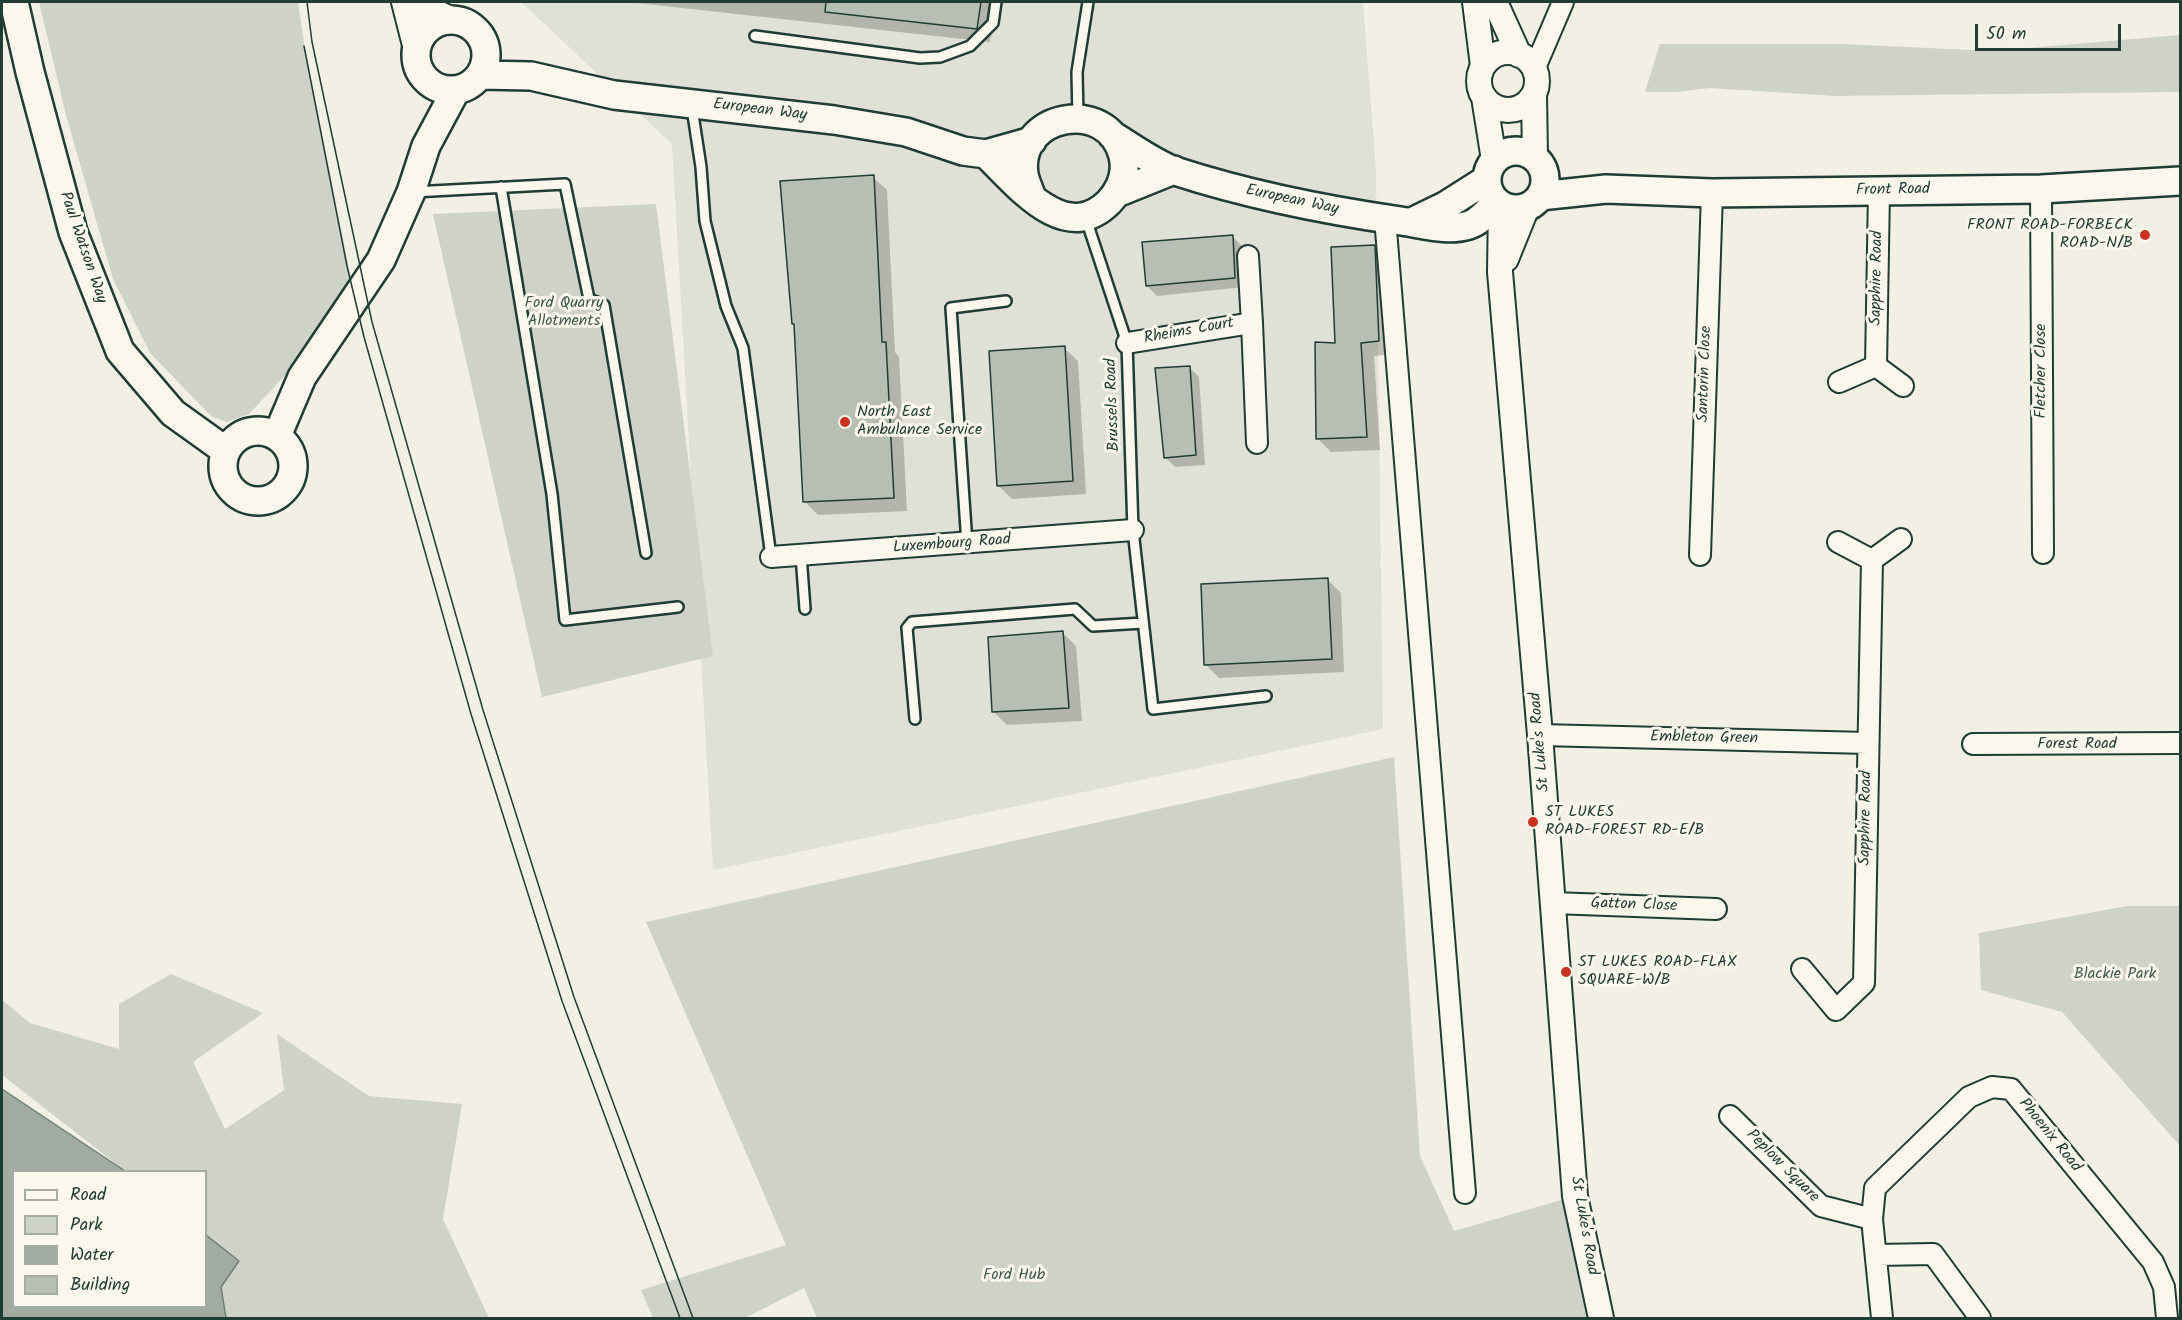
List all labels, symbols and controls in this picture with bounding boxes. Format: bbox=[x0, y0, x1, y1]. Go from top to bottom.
scale bar bbox=[1978, 12, 2124, 50]
text: 50 m bbox=[1986, 20, 2026, 49]
street label: European Way bbox=[712, 96, 808, 126]
street label: Front Road bbox=[1856, 181, 1930, 201]
street label: European Way bbox=[1244, 182, 1340, 220]
street label: Paul Watson Way bbox=[54, 190, 110, 306]
place label: FRONT ROAD-FORBECK ROAD-N/B bbox=[1967, 216, 2133, 254]
marker: FRONT ROAD-FORBECK ROAD-N/B bbox=[2138, 228, 2152, 242]
street label: Sapphire Road bbox=[1868, 231, 1888, 325]
park label: Ford Quarry Allotments bbox=[525, 294, 603, 332]
street label: Rheims Court bbox=[1143, 315, 1235, 349]
street label: Fletcher Close bbox=[2032, 323, 2052, 419]
street label: Santorin Close bbox=[1695, 325, 1717, 423]
street label: Brussels Road bbox=[1103, 358, 1125, 452]
place label: North East Ambulance Service bbox=[857, 403, 982, 441]
marker: North East Ambulance Service bbox=[838, 415, 852, 429]
street label: Luxembourg Road bbox=[893, 531, 1011, 559]
street label: St Luke's Road bbox=[1527, 691, 1555, 793]
street label: Embleton Green bbox=[1650, 728, 1758, 750]
street label: Forest Road bbox=[2037, 735, 2117, 755]
street label: Sapphire Road bbox=[1857, 771, 1877, 865]
place label: ST LUKES ROAD-FOREST RD-E/B bbox=[1545, 803, 1704, 841]
marker: ST LUKES ROAD-FOREST RD-E/B bbox=[1526, 815, 1540, 829]
street label: Gatton Close bbox=[1590, 895, 1678, 917]
place label: ST LUKES ROAD-FLAX SQUARE-W/B bbox=[1578, 953, 1737, 991]
marker: ST LUKES ROAD-FLAX SQUARE-W/B bbox=[1559, 965, 1573, 979]
park label: Blackie Park bbox=[2074, 965, 2156, 985]
street label: Phoenix Road bbox=[2013, 1095, 2085, 1177]
street label: Peplow Square bbox=[1741, 1126, 1823, 1208]
legend bbox=[12, 1170, 207, 1308]
street label: St Luke's Road bbox=[1565, 1175, 1601, 1277]
text: Road bbox=[70, 1181, 106, 1210]
text: Park bbox=[70, 1211, 103, 1240]
text: Water bbox=[70, 1241, 114, 1270]
park label: Ford Hub bbox=[983, 1266, 1045, 1286]
text: Building bbox=[70, 1271, 130, 1300]

